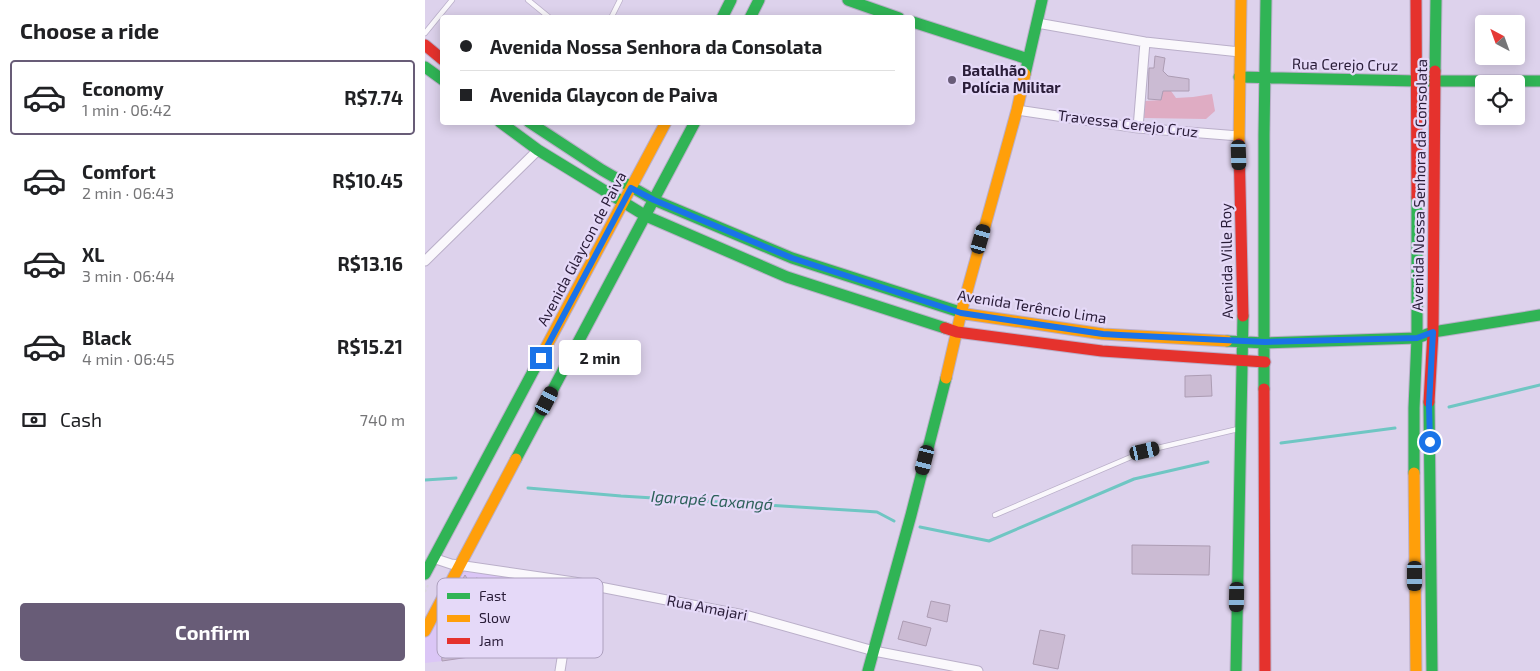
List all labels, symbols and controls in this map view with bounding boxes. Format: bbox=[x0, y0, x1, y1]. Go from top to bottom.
north arrow bbox=[1475, 15, 1525, 65]
map controls bbox=[1475, 15, 1525, 125]
text: Choose a ride bbox=[20, 17, 159, 43]
text: Avenida Nossa Senhora da Consolata bbox=[490, 35, 822, 58]
street label: Rua Cerejo Cruz bbox=[1292, 54, 1398, 75]
street label: Avenida Nossa Senhora da Consolata bbox=[1408, 59, 1430, 311]
place label: Batalhão Polícia Militar bbox=[962, 61, 1061, 96]
marker: Batalhão Polícia Militar bbox=[946, 74, 958, 86]
icon: car bbox=[22, 75, 67, 120]
button: locate bbox=[1475, 75, 1525, 125]
text: Economy bbox=[82, 77, 164, 100]
text: Avenida Glaycon de Paiva bbox=[490, 83, 718, 106]
text: R$7.74 bbox=[344, 86, 403, 109]
text: 1 min · 06:42 bbox=[82, 100, 172, 119]
street label: Travessa Cerejo Cruz bbox=[1057, 105, 1199, 142]
car bbox=[1230, 140, 1247, 170]
icon: car bbox=[22, 158, 67, 203]
text: Comfort bbox=[82, 160, 156, 183]
street label: Avenida Glaycon de Paiva bbox=[533, 168, 629, 329]
text: R$10.45 bbox=[332, 169, 403, 192]
text: 2 min · 06:43 bbox=[82, 183, 174, 202]
street label: Avenida Ville Roy bbox=[1216, 203, 1236, 319]
car bbox=[969, 223, 992, 255]
icon: car bbox=[22, 241, 67, 286]
text: XL bbox=[82, 243, 104, 266]
text: R$13.16 bbox=[337, 252, 403, 275]
text: 3 min · 06:44 bbox=[82, 266, 175, 285]
street label: Avenida Terêncio Lima bbox=[956, 285, 1108, 327]
icon: car bbox=[22, 324, 67, 369]
text: Black bbox=[82, 326, 132, 349]
text: R$15.21 bbox=[337, 335, 403, 358]
callout: 2 min bbox=[559, 340, 641, 376]
route end bbox=[530, 347, 552, 369]
text: 2 min bbox=[580, 348, 620, 367]
text: 4 min · 06:45 bbox=[82, 349, 175, 368]
car bbox=[533, 384, 560, 418]
icon: cash bbox=[20, 406, 48, 434]
text: Cash bbox=[60, 408, 102, 431]
text: 740 m bbox=[360, 410, 405, 429]
route start bbox=[1419, 431, 1441, 453]
car bbox=[1128, 440, 1161, 462]
car bbox=[914, 444, 935, 476]
water label: Igarapé Caxangá bbox=[650, 486, 774, 513]
car bbox=[1407, 561, 1422, 591]
legend bbox=[437, 578, 603, 658]
car bbox=[1229, 582, 1244, 612]
text: Fast bbox=[479, 587, 506, 604]
street label: Rua Amajari bbox=[665, 590, 749, 625]
button: Confirm bbox=[20, 603, 405, 661]
text: Slow bbox=[479, 609, 511, 626]
text: Jam bbox=[479, 632, 504, 649]

